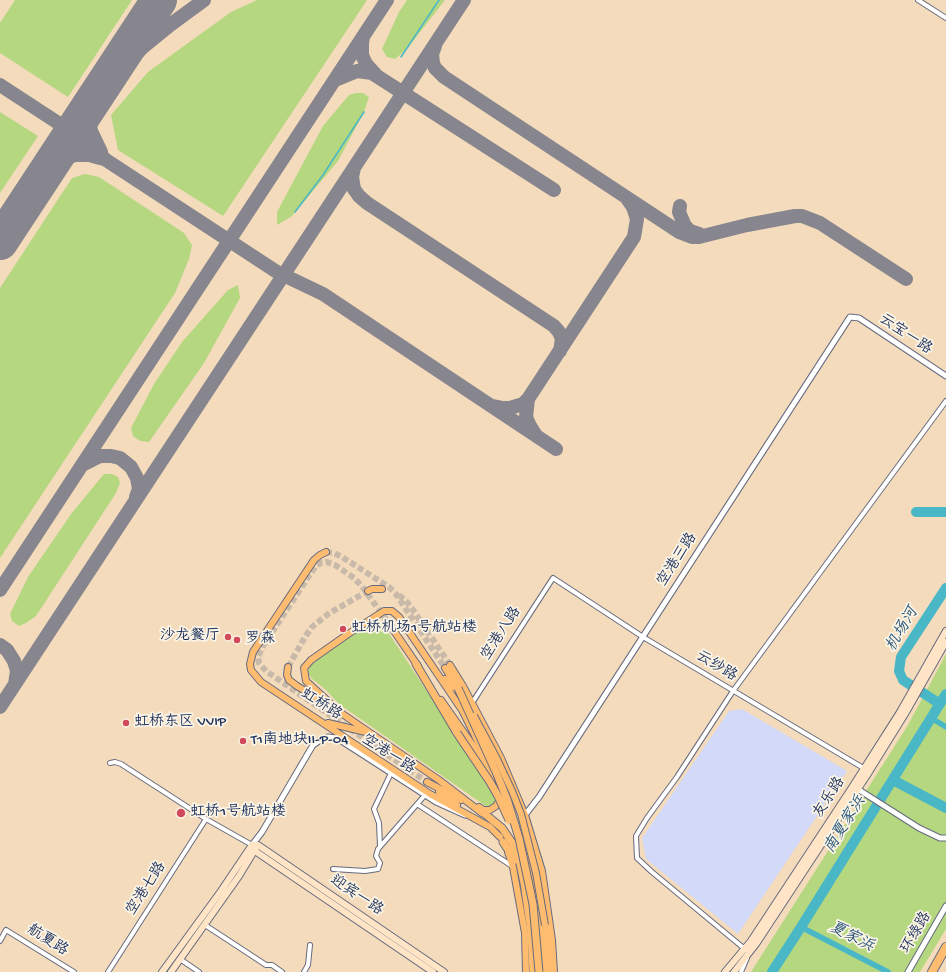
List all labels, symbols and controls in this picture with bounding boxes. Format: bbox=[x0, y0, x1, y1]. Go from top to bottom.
street label: 云宝一路 bbox=[875, 311, 935, 359]
street label: 空港三路 bbox=[654, 530, 702, 590]
street label: 空港八路 bbox=[478, 604, 526, 664]
water label: 机场河 bbox=[883, 604, 923, 656]
place label: 虹桥机场1号航站楼 bbox=[351, 620, 477, 638]
marker: 虹桥机场1号航站楼 bbox=[338, 624, 348, 634]
place label: 沙龙餐厅 bbox=[160, 628, 220, 646]
place label: 罗森 bbox=[245, 631, 275, 649]
marker: 沙龙餐厅 bbox=[223, 632, 233, 642]
marker: 罗森 bbox=[232, 635, 242, 645]
street label: 云纱路 bbox=[692, 648, 740, 686]
street label: 虹桥路 bbox=[297, 685, 345, 725]
place label: 虹桥东区 VVIP bbox=[134, 714, 226, 732]
marker: 虹桥东区 VVIP bbox=[121, 718, 131, 728]
street label: 空港一路 bbox=[358, 731, 418, 779]
place label: T1南地块II-P-04 bbox=[251, 732, 348, 750]
marker: T1南地块II-P-04 bbox=[238, 736, 248, 746]
street label: 友乐路 bbox=[810, 774, 850, 822]
water label: 南夏家浜 bbox=[821, 793, 871, 857]
place label: 虹桥1号航站楼 bbox=[190, 804, 286, 822]
marker: 虹桥1号航站楼 bbox=[175, 807, 187, 819]
street label: 空港七路 bbox=[123, 859, 171, 919]
street label: 迎宾一路 bbox=[326, 872, 386, 920]
street label: 环绿路 bbox=[898, 909, 936, 957]
water label: 夏家浜 bbox=[825, 919, 877, 957]
street label: 航夏路 bbox=[23, 921, 71, 961]

